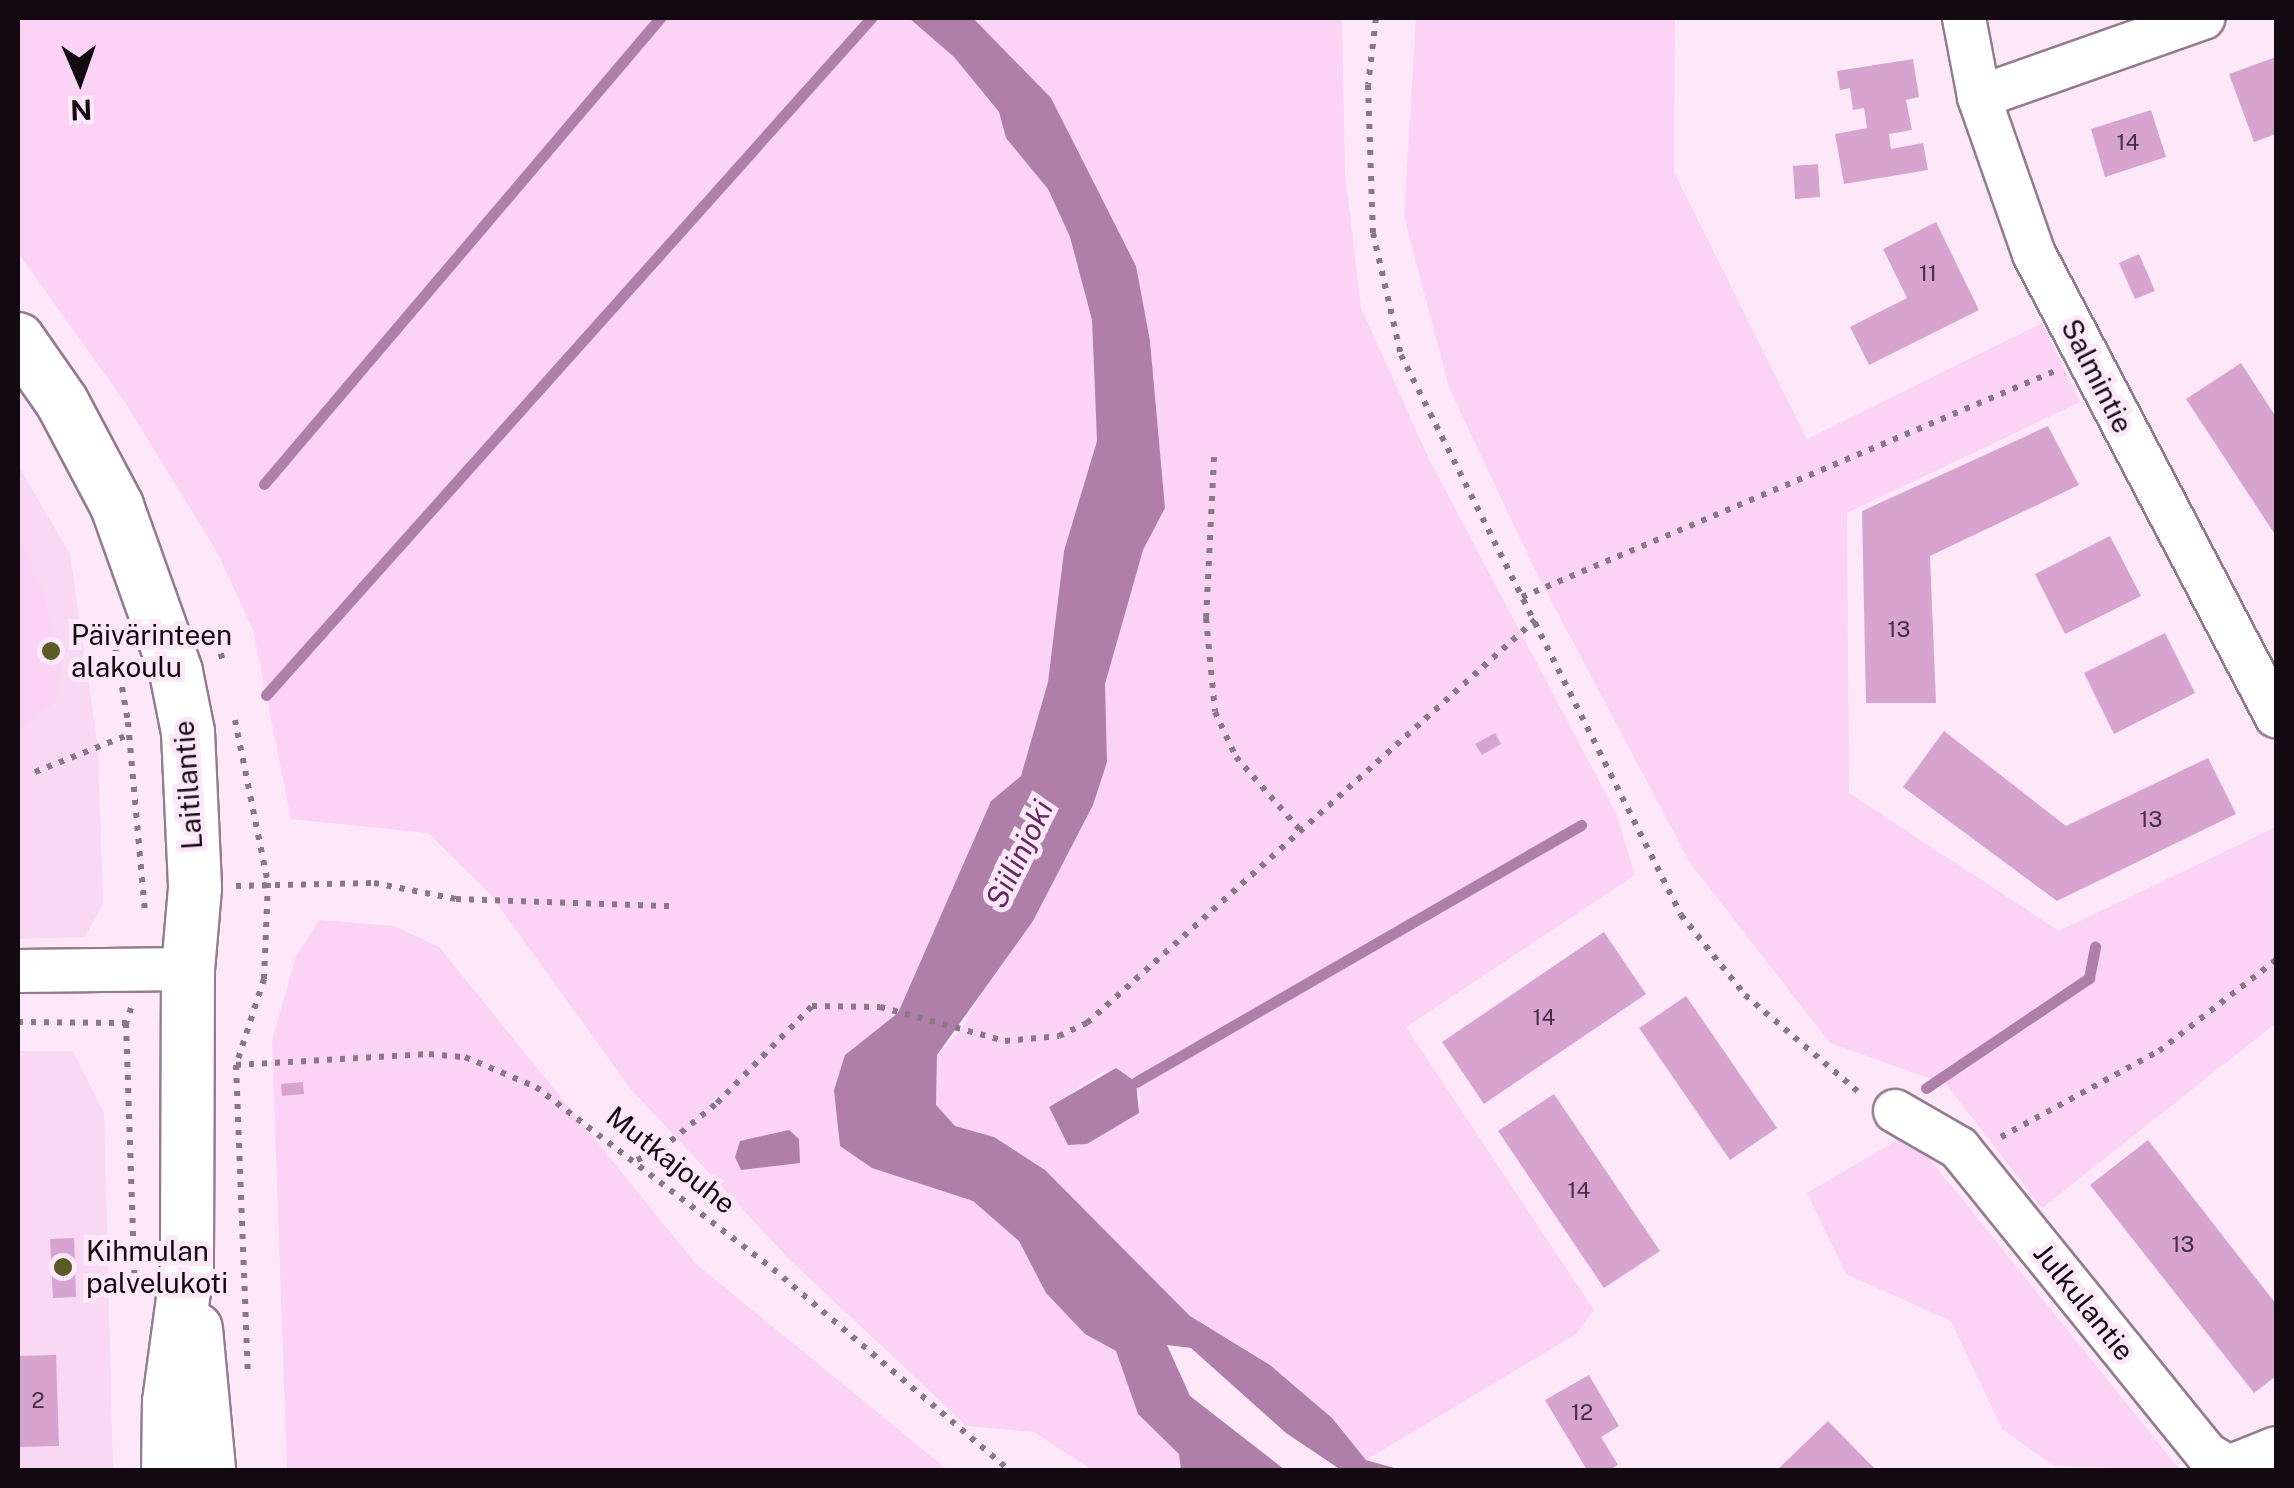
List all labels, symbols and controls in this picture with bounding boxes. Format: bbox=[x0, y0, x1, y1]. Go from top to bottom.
north arrow bbox=[30, 30, 130, 130]
text: N bbox=[70, 94, 93, 127]
house number: 14 bbox=[2117, 130, 2139, 156]
house number: 11 bbox=[1919, 261, 1937, 287]
street label: Salmintie bbox=[2054, 314, 2140, 438]
house number: 13 bbox=[1888, 617, 1910, 643]
place label: Päivärinteen alakoulu bbox=[71, 618, 232, 684]
marker: Päivärinteen alakoulu bbox=[40, 640, 62, 662]
street label: Laitilantie bbox=[167, 719, 209, 851]
water label: Siilinjoki bbox=[978, 794, 1060, 914]
house number: 13 bbox=[2140, 807, 2162, 833]
house number: 14 bbox=[1533, 1005, 1555, 1031]
street label: Mutkajouhe bbox=[600, 1099, 742, 1221]
house number: 14 bbox=[1568, 1178, 1590, 1204]
house number: 13 bbox=[2172, 1232, 2194, 1258]
place label: Kihmulan palvelukoti bbox=[86, 1234, 228, 1300]
street label: Julkulantie bbox=[2027, 1237, 2141, 1367]
marker: Kihmulan palvelukoti bbox=[50, 1254, 76, 1280]
house number: 2 bbox=[31, 1388, 45, 1414]
house number: 12 bbox=[1571, 1400, 1593, 1426]

